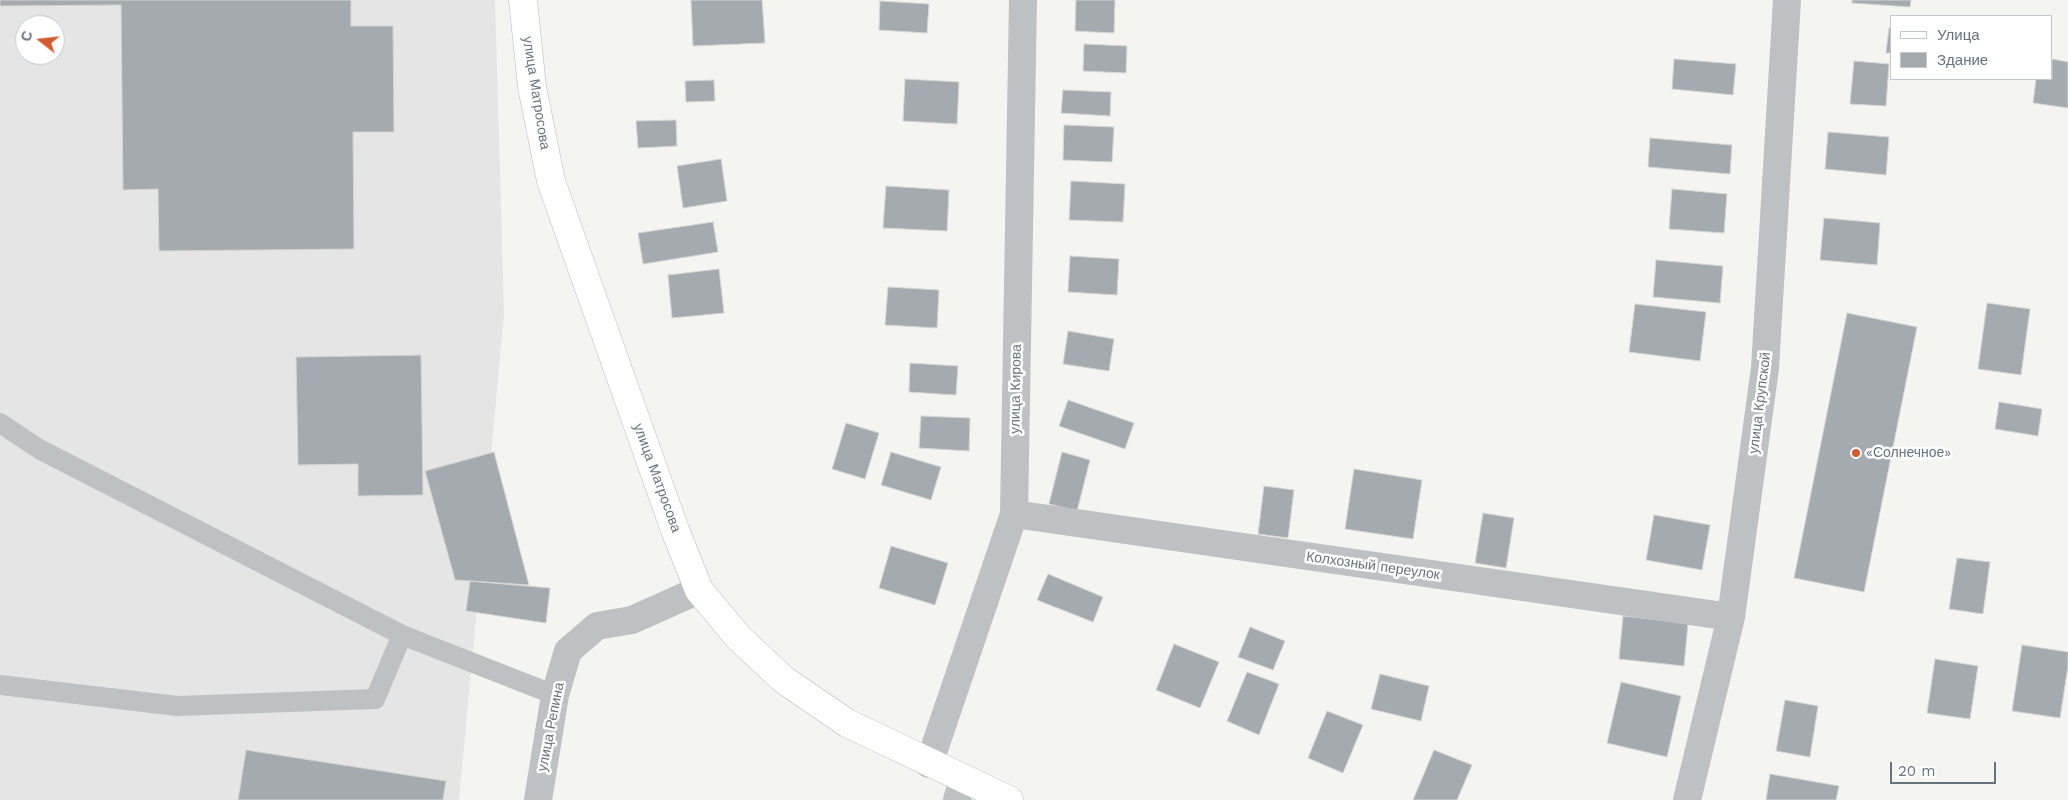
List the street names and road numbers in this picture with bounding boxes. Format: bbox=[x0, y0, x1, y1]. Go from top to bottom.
street label: улица Матросова bbox=[519, 35, 553, 151]
street label: улица Кирова bbox=[1007, 344, 1025, 434]
street label: улица Крупской bbox=[1745, 351, 1775, 455]
street label: улица Матросова bbox=[630, 421, 684, 535]
street label: Колхозный переулок bbox=[1305, 548, 1441, 584]
street label: улица Репина bbox=[534, 681, 568, 773]

